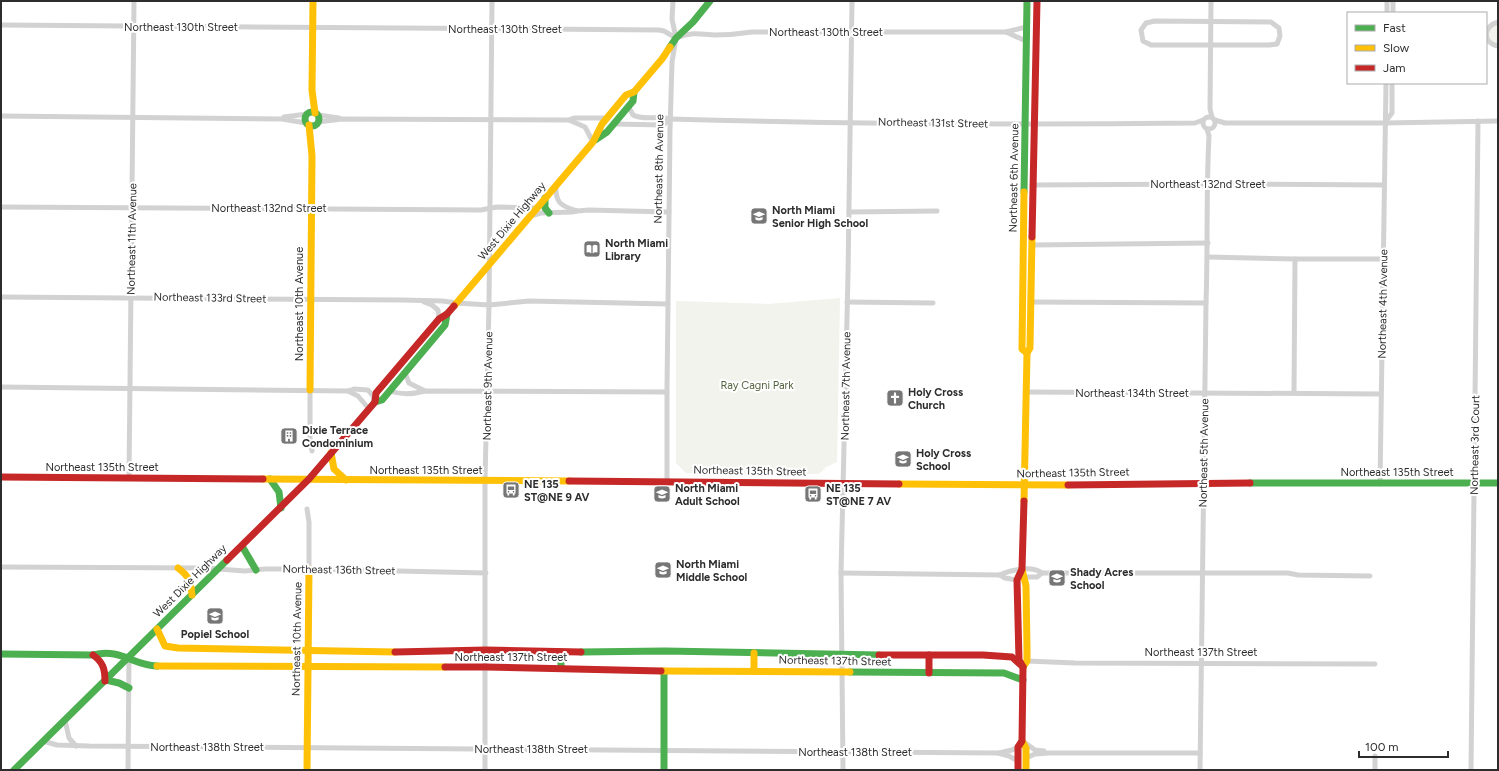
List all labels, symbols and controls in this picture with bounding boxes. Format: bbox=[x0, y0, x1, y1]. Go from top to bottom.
legend bbox=[1347, 12, 1487, 84]
street label: Northeast 130th Street bbox=[124, 21, 238, 34]
text: Fast bbox=[1383, 21, 1406, 35]
street label: Northeast 130th Street bbox=[448, 23, 562, 36]
street label: Northeast 130th Street bbox=[769, 26, 883, 39]
text: Slow bbox=[1383, 41, 1410, 55]
text: Jam bbox=[1383, 61, 1406, 75]
street label: Northeast 8th Avenue bbox=[652, 114, 666, 224]
street label: Northeast 131st Street bbox=[878, 116, 988, 130]
street label: Northeast 6th Avenue bbox=[1007, 123, 1021, 233]
street label: Northeast 132nd Street bbox=[1150, 178, 1266, 191]
street label: West Dixie Highway bbox=[476, 179, 549, 263]
street label: Northeast 11th Avenue bbox=[125, 183, 139, 295]
street label: Northeast 132nd Street bbox=[211, 202, 327, 215]
place label: North Miami Senior High School bbox=[772, 204, 868, 230]
school or university icon: North Miami Senior High School bbox=[749, 206, 769, 226]
place label: North Miami Library bbox=[605, 237, 668, 263]
library icon: North Miami Library bbox=[582, 239, 602, 259]
street label: Northeast 10th Avenue bbox=[293, 247, 306, 361]
street label: Northeast 4th Avenue bbox=[1376, 249, 1390, 359]
street label: Northeast 133rd Street bbox=[154, 291, 266, 305]
street label: Northeast 9th Avenue bbox=[481, 331, 495, 441]
street label: Northeast 7th Avenue bbox=[839, 332, 853, 440]
park label: Ray Cagni Park bbox=[720, 379, 794, 392]
place label: Holy Cross Church bbox=[908, 386, 963, 412]
street label: Northeast 134th Street bbox=[1075, 387, 1189, 400]
church icon: Holy Cross Church bbox=[885, 388, 905, 408]
street label: Northeast 3rd Court bbox=[1468, 395, 1482, 495]
street label: Northeast 5th Avenue bbox=[1197, 398, 1211, 508]
place label: Dixie Terrace Condominium bbox=[302, 424, 373, 450]
building icon: Dixie Terrace Condominium bbox=[279, 426, 299, 446]
place label: Holy Cross School bbox=[916, 447, 971, 473]
school or university icon: Holy Cross School bbox=[893, 449, 913, 469]
street label: Northeast 135th Street bbox=[45, 461, 159, 474]
street label: Northeast 135th Street bbox=[369, 464, 483, 477]
street label: Northeast 135th Street bbox=[693, 464, 807, 478]
street label: Northeast 135th Street bbox=[1016, 466, 1130, 480]
street label: Northeast 135th Street bbox=[1340, 466, 1454, 479]
place label: NE 135 ST@NE 9 AV bbox=[524, 478, 590, 504]
bus stop icon: NE 135 ST@NE 9 AV bbox=[501, 480, 521, 500]
place label: North Miami Adult School bbox=[675, 482, 740, 508]
place label: NE 135 ST@NE 7 AV bbox=[826, 482, 891, 508]
school or university icon: North Miami Adult School bbox=[652, 484, 672, 504]
bus stop icon: NE 135 ST@NE 7 AV bbox=[803, 484, 823, 504]
street label: West Dixie Highway bbox=[151, 542, 229, 620]
place label: North Miami Middle School bbox=[676, 558, 748, 584]
school or university icon: North Miami Middle School bbox=[653, 560, 673, 580]
street label: Northeast 136th Street bbox=[282, 563, 396, 577]
place label: Shady Acres School bbox=[1070, 566, 1133, 592]
school or university icon: Shady Acres School bbox=[1047, 568, 1067, 588]
street label: Northeast 10th Avenue bbox=[290, 582, 304, 696]
school or university icon: Popiel School bbox=[205, 606, 225, 626]
place label: Popiel School bbox=[181, 628, 249, 641]
street label: Northeast 137th Street bbox=[1145, 646, 1257, 659]
street label: Northeast 137th Street bbox=[455, 651, 567, 664]
street label: Northeast 137th Street bbox=[779, 654, 891, 668]
scale bar bbox=[1359, 733, 1448, 759]
text: 100 m bbox=[1365, 740, 1399, 754]
street label: Northeast 138th Street bbox=[150, 741, 264, 754]
street label: Northeast 138th Street bbox=[474, 743, 588, 756]
street label: Northeast 138th Street bbox=[798, 746, 912, 759]

